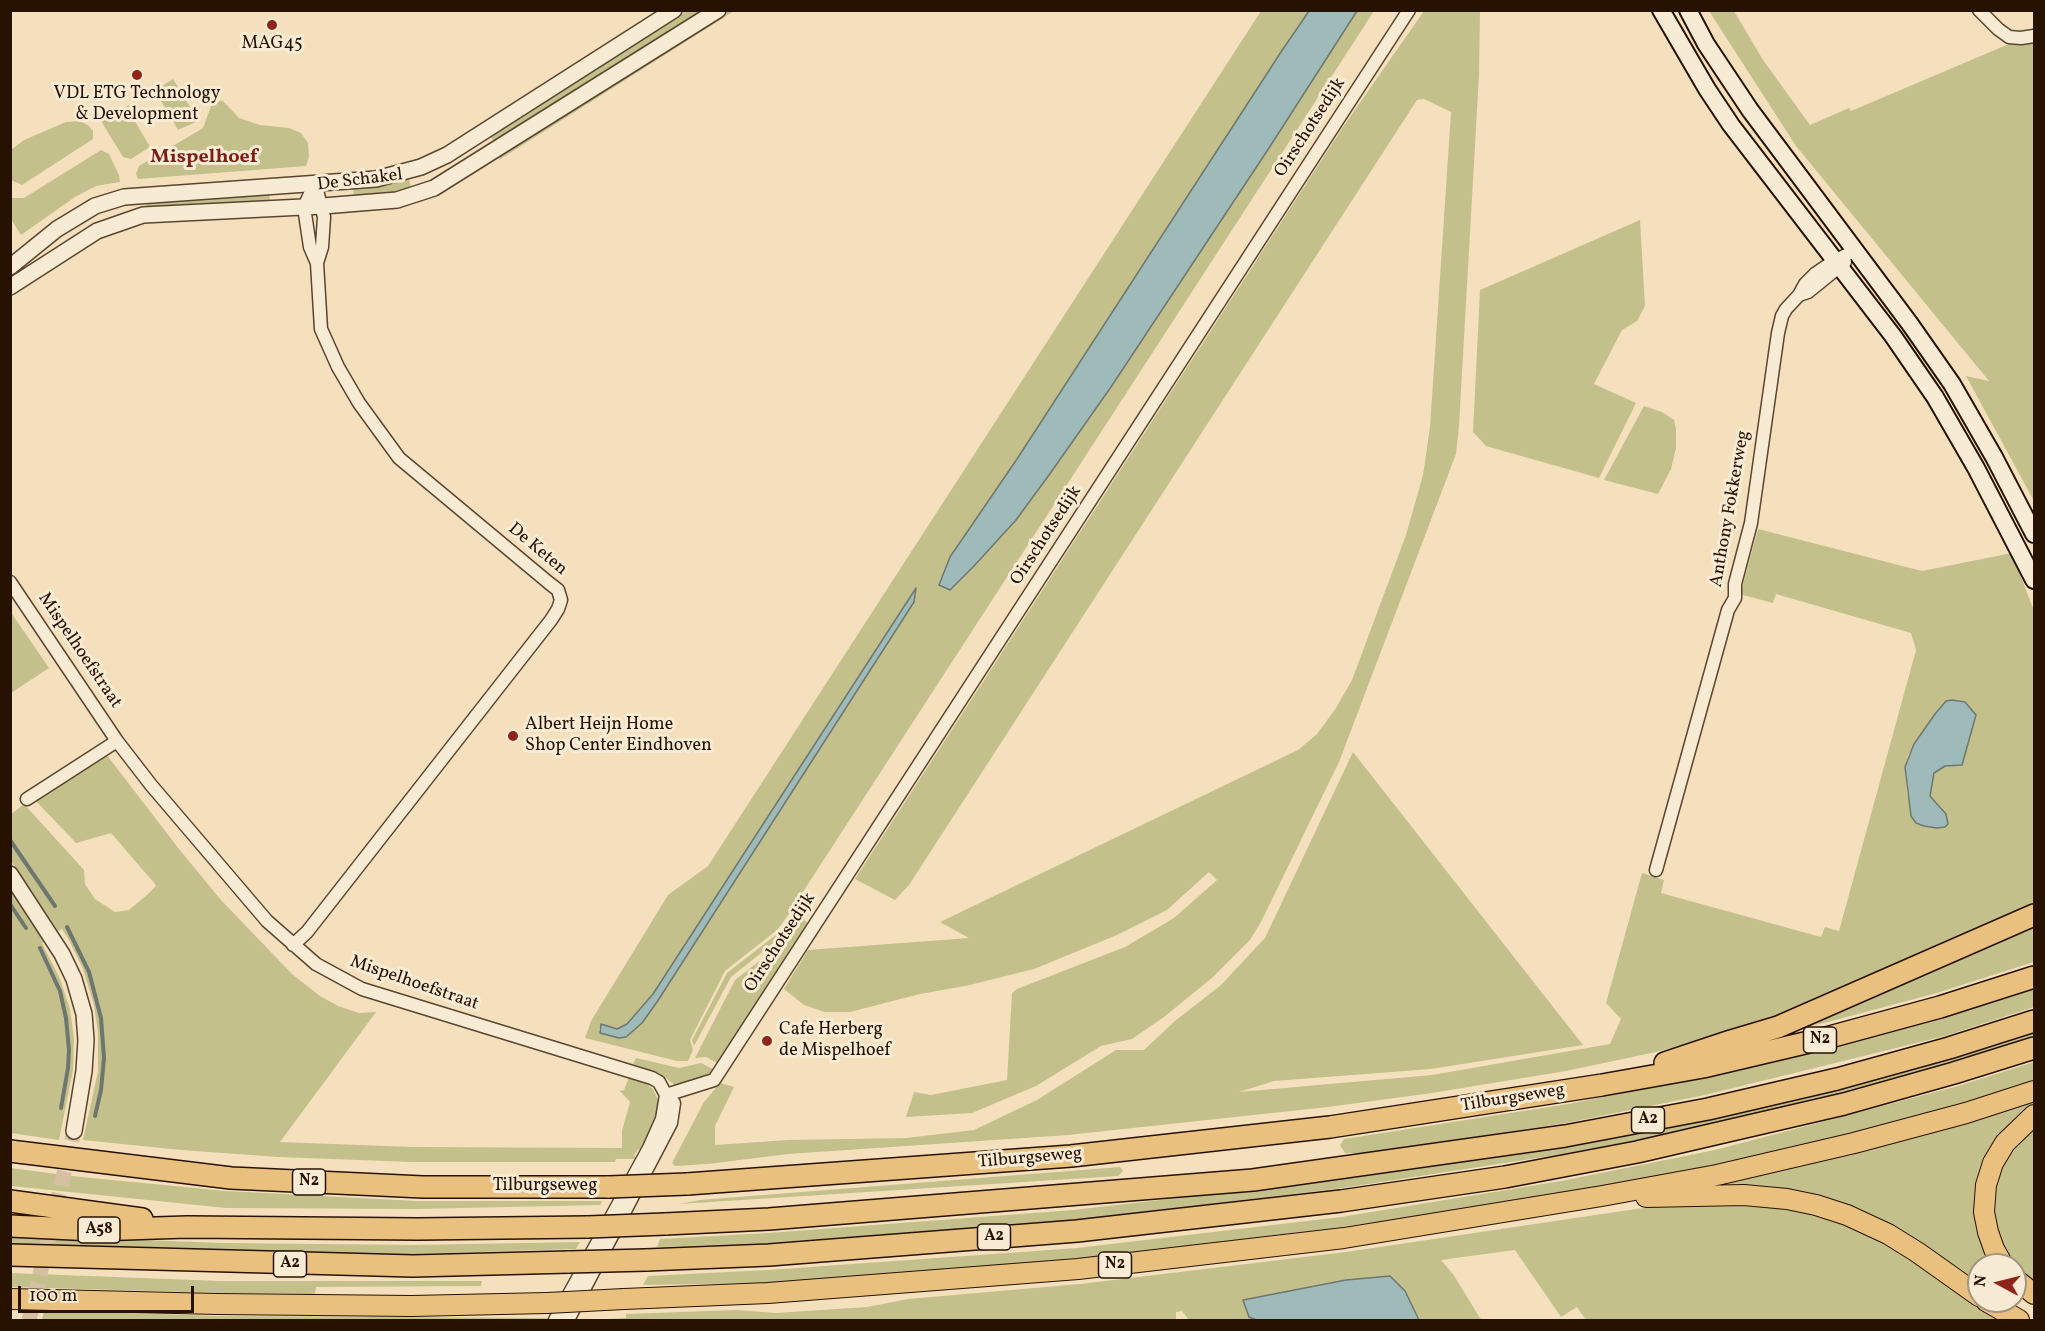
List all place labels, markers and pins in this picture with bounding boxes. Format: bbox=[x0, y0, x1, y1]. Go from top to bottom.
marker: MAG45 bbox=[265, 18, 279, 32]
place label: MAG45 bbox=[241, 34, 303, 56]
marker: VDL ETG Technology & Development bbox=[130, 68, 144, 82]
place label: VDL ETG Technology & Development bbox=[54, 84, 220, 127]
place label: Albert Heijn Home Shop Center Eindhoven bbox=[525, 715, 712, 758]
marker: Albert Heijn Home Shop Center Eindhoven bbox=[506, 729, 520, 743]
place label: Cafe Herberg de Mispelhoef bbox=[779, 1020, 890, 1062]
marker: Cafe Herberg de Mispelhoef bbox=[760, 1034, 774, 1048]

